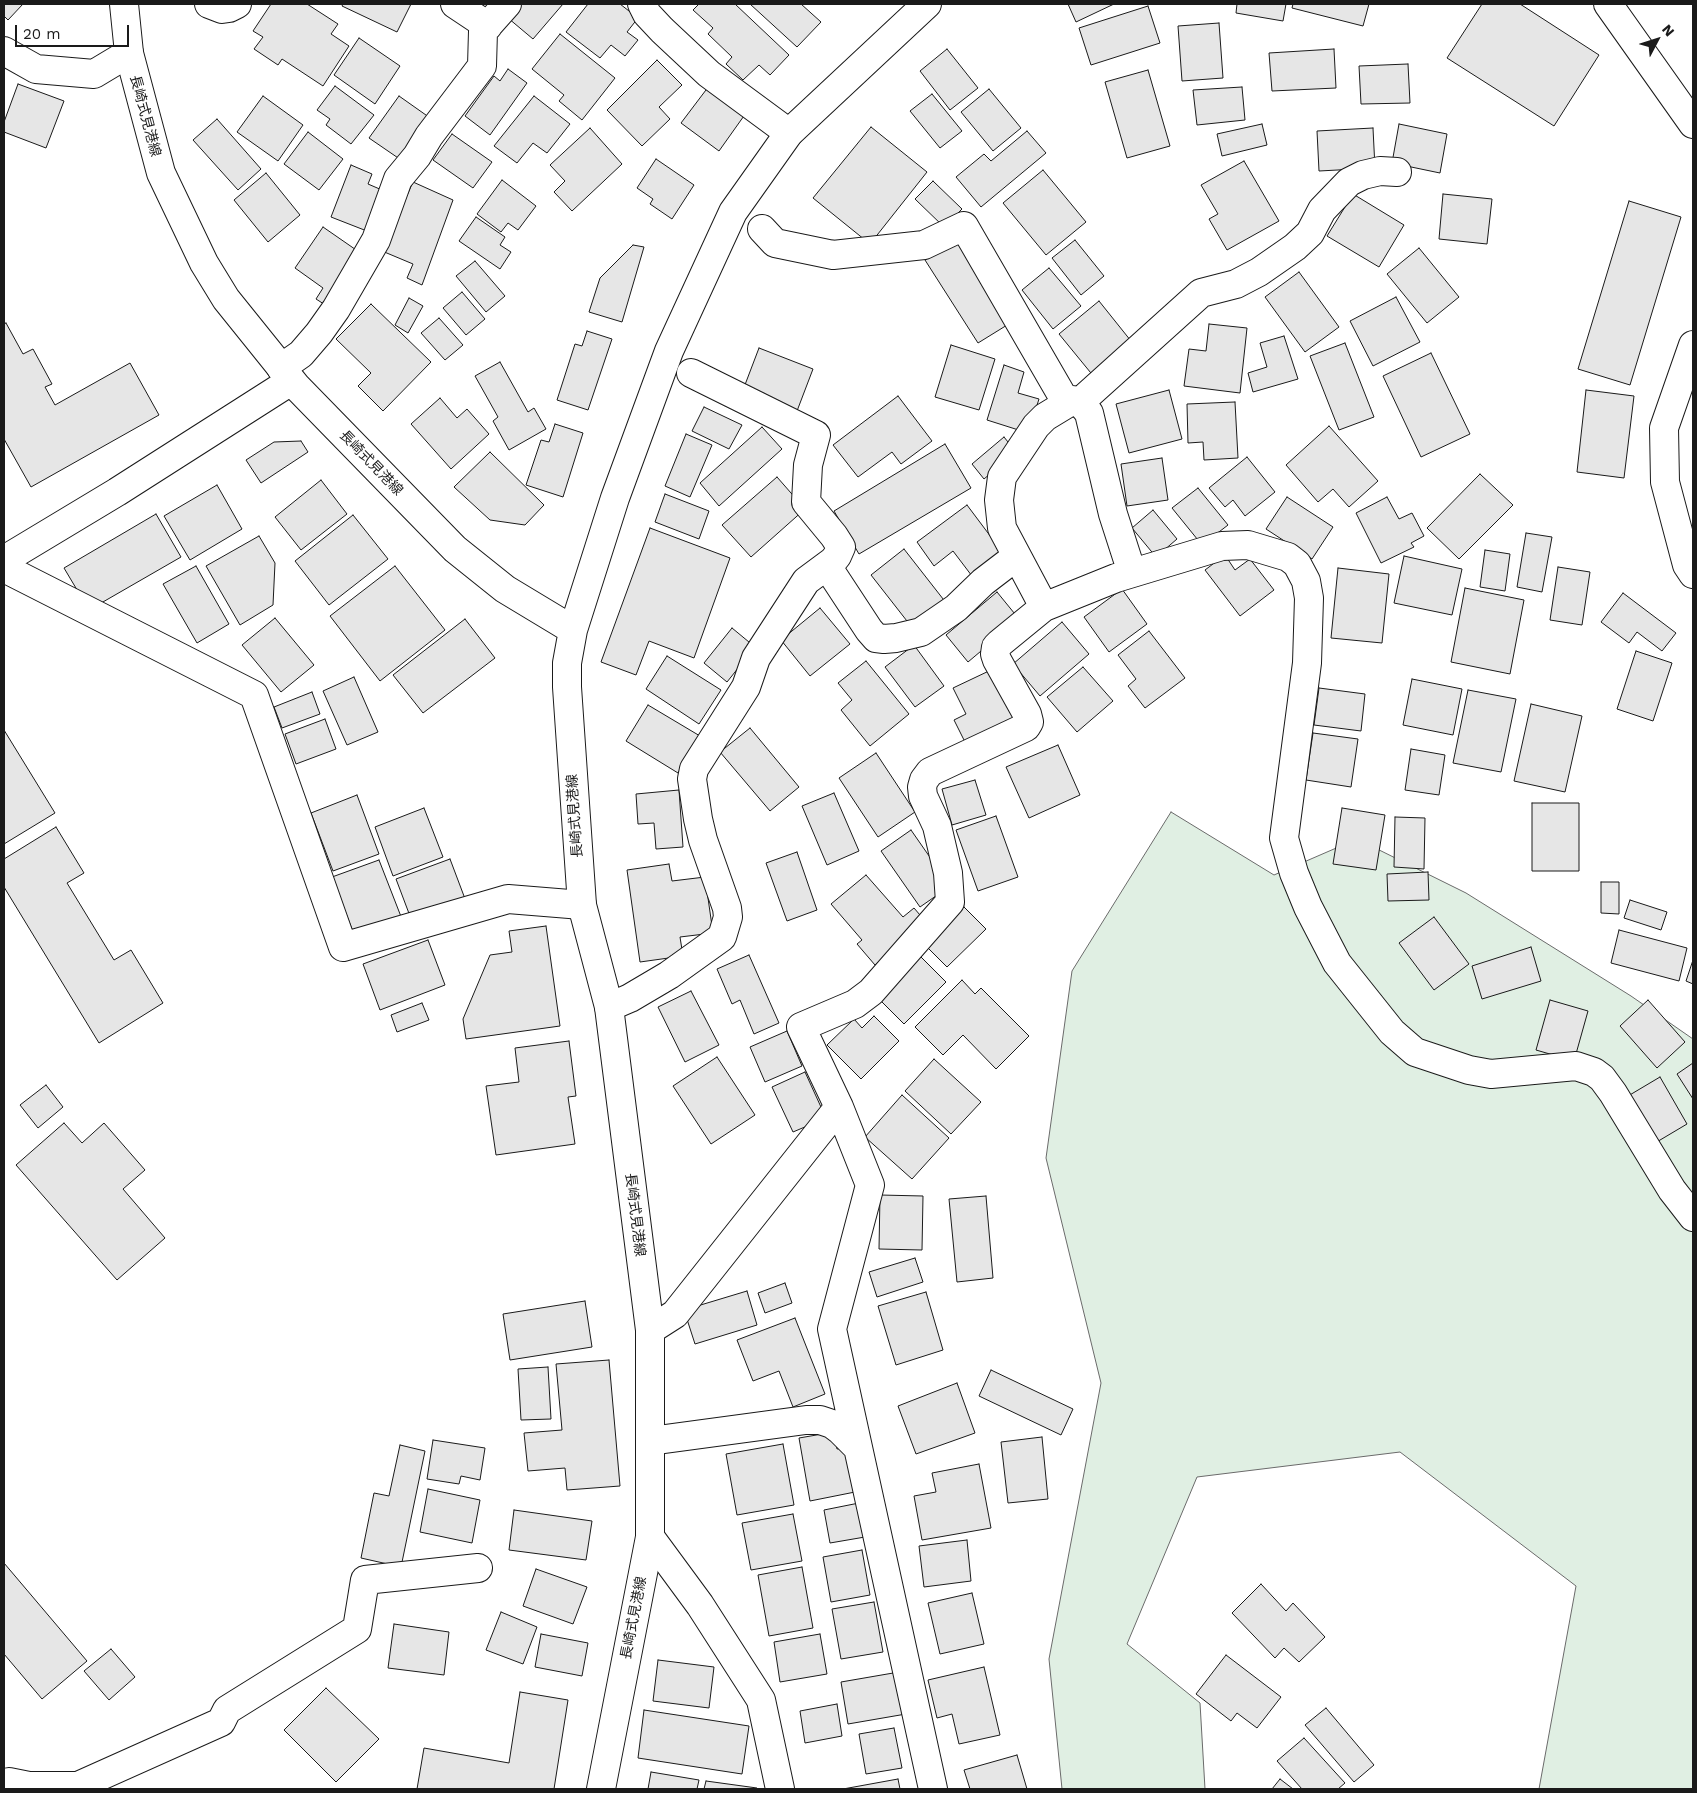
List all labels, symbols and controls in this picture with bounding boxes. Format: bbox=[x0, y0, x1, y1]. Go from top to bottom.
scale bar bbox=[18, 15, 131, 47]
north arrow bbox=[1632, 15, 1682, 65]
text: N bbox=[1659, 21, 1678, 39]
text: 20 m bbox=[23, 25, 61, 43]
street label: 長崎式見港線 bbox=[126, 73, 164, 159]
street label: 長崎式見港線 bbox=[336, 427, 406, 499]
street label: 長崎式見港線 bbox=[564, 774, 586, 858]
street label: 長崎式見港線 bbox=[622, 1172, 648, 1258]
street label: 長崎式見港線 bbox=[618, 1575, 650, 1661]

